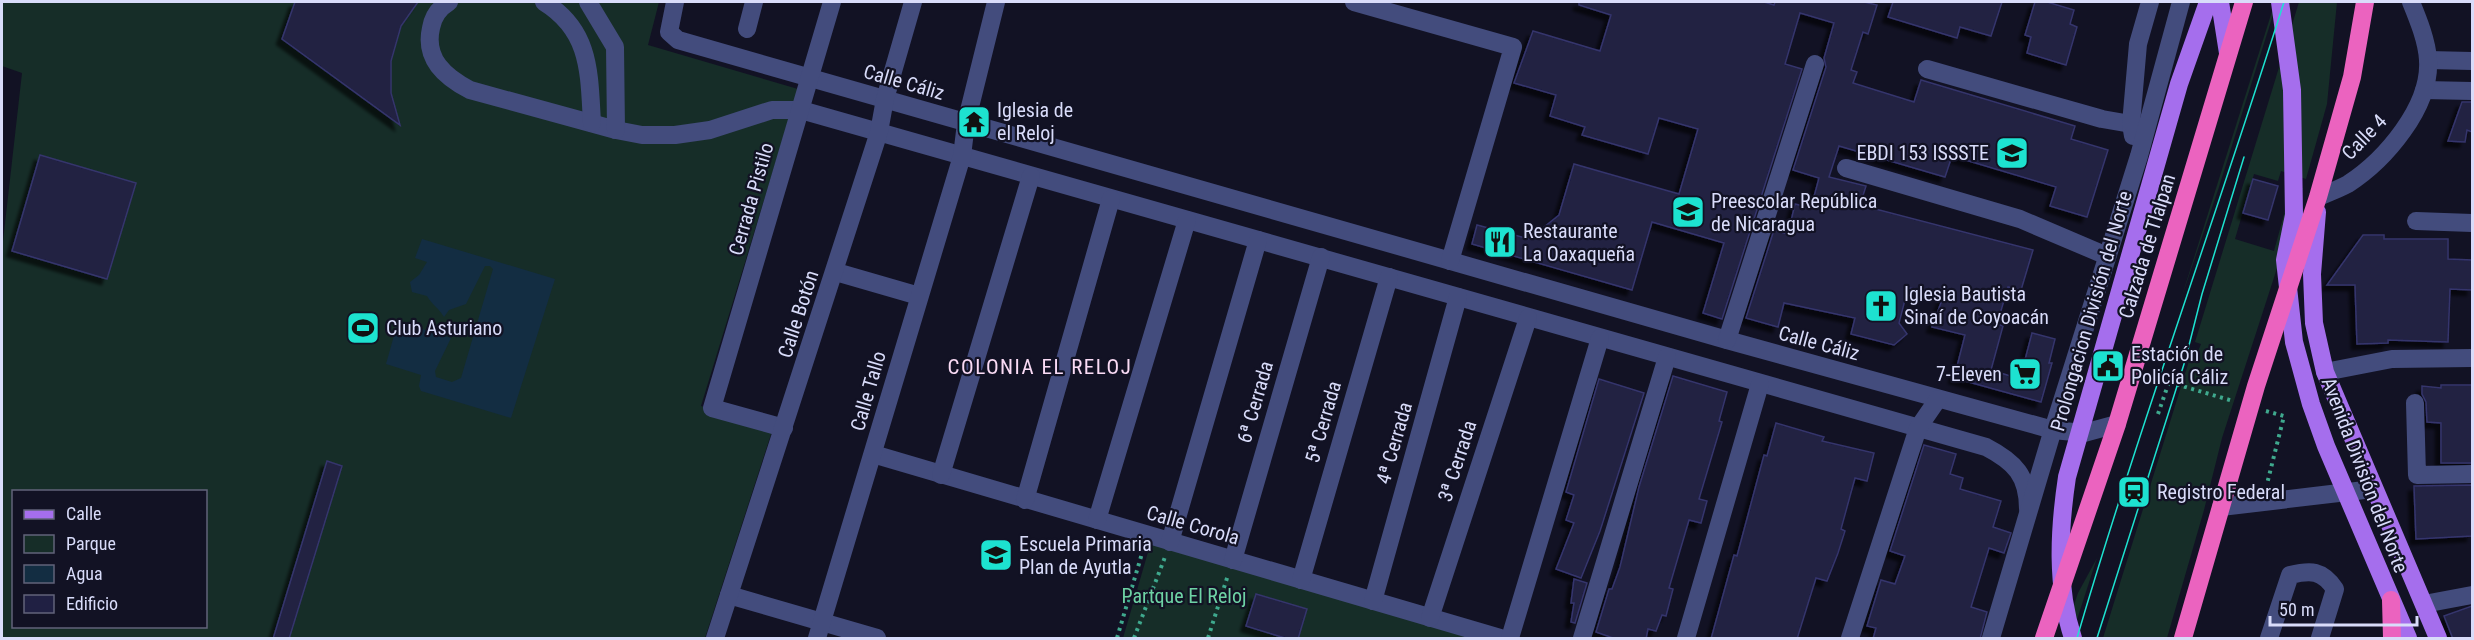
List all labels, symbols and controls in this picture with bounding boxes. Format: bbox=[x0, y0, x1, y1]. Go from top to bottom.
street label: Calle Cáliz bbox=[861, 59, 947, 105]
place label: Iglesia de el Reloj bbox=[997, 98, 1073, 145]
temple icon: Iglesia de el Reloj bbox=[956, 104, 992, 140]
street label: Calle 4 bbox=[2337, 109, 2391, 165]
school or university icon: EBDI 153 ISSSTE bbox=[1994, 135, 2030, 171]
street label: Cerrada Pistilo bbox=[723, 140, 779, 258]
place label: EBDI 153 ISSSTE bbox=[1856, 141, 1989, 165]
street label: Calzada de Tlalpan bbox=[2114, 171, 2180, 321]
street label: Prolongacion División del Norte bbox=[2045, 188, 2137, 434]
place label: Preescolar República de Nicaragua bbox=[1711, 189, 1877, 236]
school or university icon: Preescolar República de Nicaragua bbox=[1670, 194, 1706, 230]
place label: Restaurante La Oaxaqueña bbox=[1523, 219, 1635, 266]
restaurant icon: Restaurante La Oaxaqueña bbox=[1482, 224, 1518, 260]
street label: Calle Botón bbox=[773, 267, 823, 361]
place label: Iglesia Bautista Sinaí de Coyoacán bbox=[1904, 282, 2049, 329]
church icon: Iglesia Bautista Sinaí de Coyoacán bbox=[1863, 288, 1899, 324]
sports icon: Club Asturiano bbox=[345, 310, 381, 346]
place label: Club Asturiano bbox=[386, 316, 502, 340]
street label: Calle Cáliz bbox=[1776, 321, 1862, 365]
place label: Estación de Policía Cáliz bbox=[2131, 342, 2228, 389]
street label: Calle Tallo bbox=[845, 348, 891, 434]
public building icon: Estación de Policía Cáliz bbox=[2090, 348, 2126, 384]
district label: COLONIA EL RELOJ bbox=[948, 355, 1132, 379]
supermarket icon: 7-Eleven bbox=[2007, 356, 2043, 392]
street label: 6ª Cerrada bbox=[1232, 358, 1278, 446]
place label: 7-Eleven bbox=[1936, 362, 2002, 386]
street label: Avenida División del Norte bbox=[2317, 374, 2413, 576]
street label: 5ª Cerrada bbox=[1300, 378, 1346, 466]
street label: 4ª Cerrada bbox=[1371, 399, 1417, 487]
street label: 3ª Cerrada bbox=[1433, 417, 1481, 505]
station icon: Registro Federal bbox=[2116, 474, 2152, 510]
place label: Registro Federal bbox=[2157, 480, 2285, 504]
legend bbox=[12, 490, 207, 628]
street label: Calle Corola bbox=[1144, 500, 1242, 550]
text: Calle bbox=[66, 503, 102, 524]
place label: Escuela Primaria Plan de Ayutla bbox=[1019, 532, 1152, 579]
text: Parque bbox=[66, 533, 116, 554]
school or university icon: Escuela Primaria Plan de Ayutla bbox=[978, 537, 1014, 573]
text: Agua bbox=[66, 563, 103, 584]
park label: Partque El Reloj bbox=[1122, 584, 1246, 608]
scale bar bbox=[2270, 589, 2417, 627]
text: Edificio bbox=[66, 593, 118, 614]
text: 50 m bbox=[2279, 599, 2314, 620]

